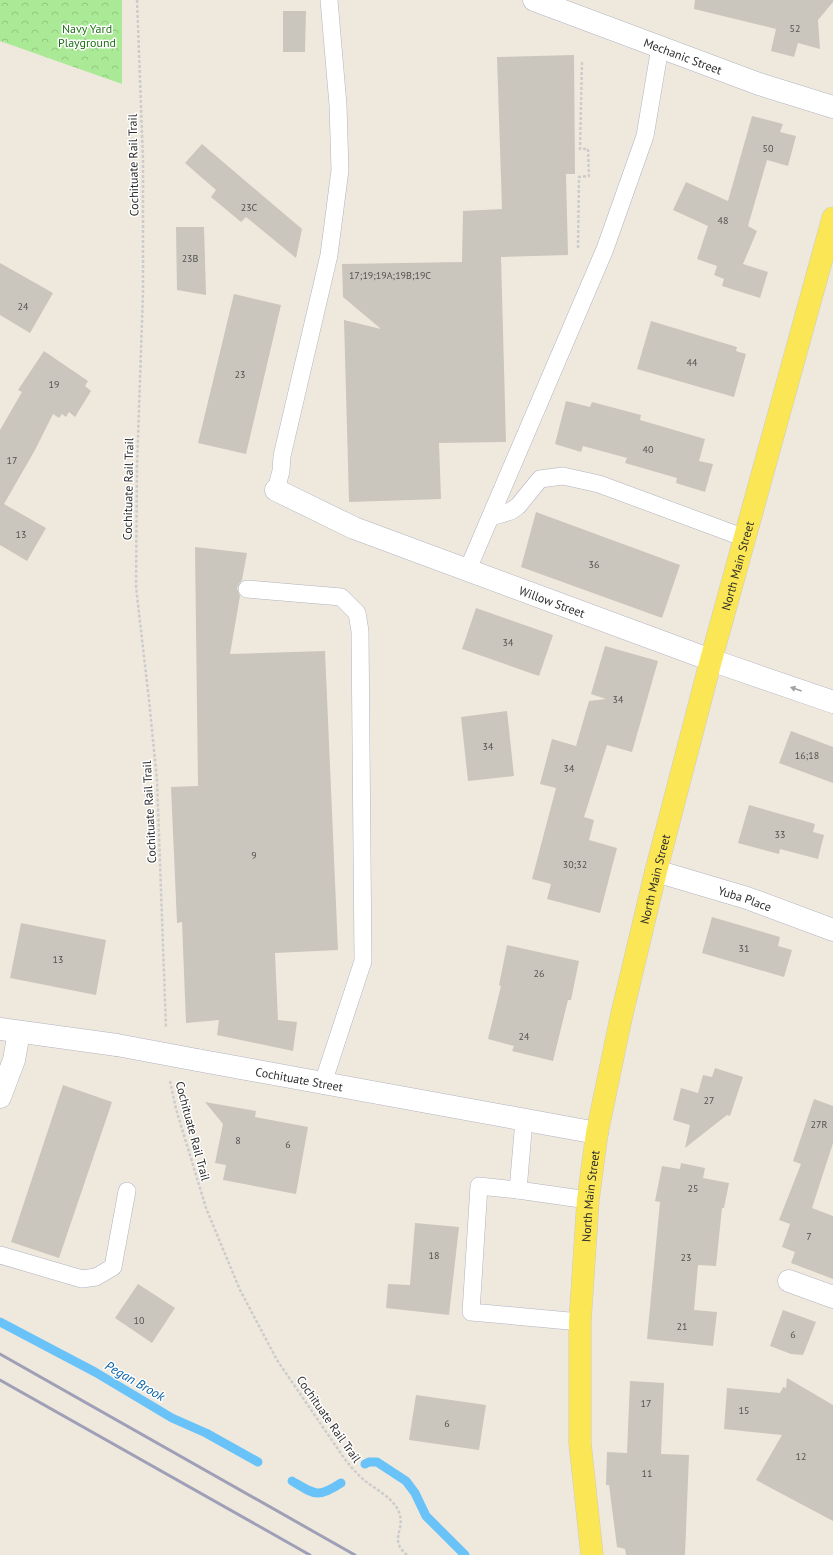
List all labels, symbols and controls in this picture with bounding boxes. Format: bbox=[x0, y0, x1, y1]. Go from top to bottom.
park label: Navy Yard Playground bbox=[58, 21, 116, 50]
house number: 52 bbox=[790, 22, 800, 35]
street label: Mechanic Street bbox=[642, 34, 724, 77]
street label: Cochituate Rail Trail bbox=[125, 113, 141, 216]
house number: 50 bbox=[763, 142, 774, 155]
house number: 23C bbox=[241, 201, 258, 214]
house number: 48 bbox=[718, 214, 728, 227]
house number: 23B bbox=[182, 252, 199, 265]
house number: 17;19;19A;19B;19C bbox=[349, 269, 431, 282]
house number: 24 bbox=[18, 300, 29, 313]
house number: 44 bbox=[687, 356, 698, 369]
house number: 23 bbox=[235, 368, 245, 381]
house number: 19 bbox=[49, 378, 59, 391]
street label: Cochituate Rail Trail bbox=[120, 437, 136, 540]
house number: 40 bbox=[643, 443, 654, 456]
house number: 17 bbox=[7, 454, 17, 467]
street label: North Main Street bbox=[718, 519, 757, 612]
house number: 13 bbox=[16, 528, 26, 541]
house number: 36 bbox=[589, 558, 599, 571]
street label: Willow Street bbox=[517, 582, 587, 620]
house number: 34 bbox=[503, 636, 514, 649]
one-way arrow bbox=[790, 686, 802, 692]
house number: 34 bbox=[613, 693, 624, 706]
house number: 34 bbox=[483, 740, 494, 753]
house number: 16;18 bbox=[795, 749, 819, 762]
street label: Cochituate Rail Trail bbox=[139, 760, 159, 864]
house number: 34 bbox=[564, 762, 575, 775]
house number: 33 bbox=[775, 828, 785, 841]
street label: North Main Street bbox=[636, 832, 673, 925]
house number: 9 bbox=[251, 849, 257, 862]
house number: 30;32 bbox=[563, 858, 587, 871]
street label: Yuba Place bbox=[716, 882, 774, 914]
house number: 31 bbox=[739, 942, 749, 955]
house number: 13 bbox=[53, 953, 63, 966]
house number: 26 bbox=[534, 967, 544, 980]
house number: 24 bbox=[519, 1030, 530, 1043]
street label: Cochituate Street bbox=[254, 1063, 344, 1094]
street label: Cochituate Rail Trail bbox=[172, 1080, 214, 1183]
house number: 27 bbox=[704, 1094, 714, 1107]
house number: 27R bbox=[811, 1118, 827, 1131]
house number: 8 bbox=[235, 1134, 241, 1147]
house number: 6 bbox=[285, 1138, 291, 1151]
street label: North Main Street bbox=[578, 1149, 602, 1242]
house number: 25 bbox=[688, 1182, 698, 1195]
house number: 7 bbox=[806, 1230, 812, 1243]
house number: 18 bbox=[429, 1249, 439, 1262]
house number: 23 bbox=[681, 1251, 691, 1264]
house number: 10 bbox=[134, 1314, 145, 1327]
house number: 21 bbox=[677, 1320, 687, 1333]
house number: 6 bbox=[790, 1328, 796, 1341]
water label: Pegan Brook bbox=[102, 1357, 169, 1406]
street label: Cochituate Rail Trail bbox=[293, 1373, 365, 1466]
house number: 17 bbox=[641, 1397, 651, 1410]
house number: 15 bbox=[739, 1404, 749, 1417]
house number: 6 bbox=[444, 1417, 450, 1430]
house number: 12 bbox=[796, 1450, 806, 1463]
house number: 11 bbox=[642, 1467, 652, 1480]

